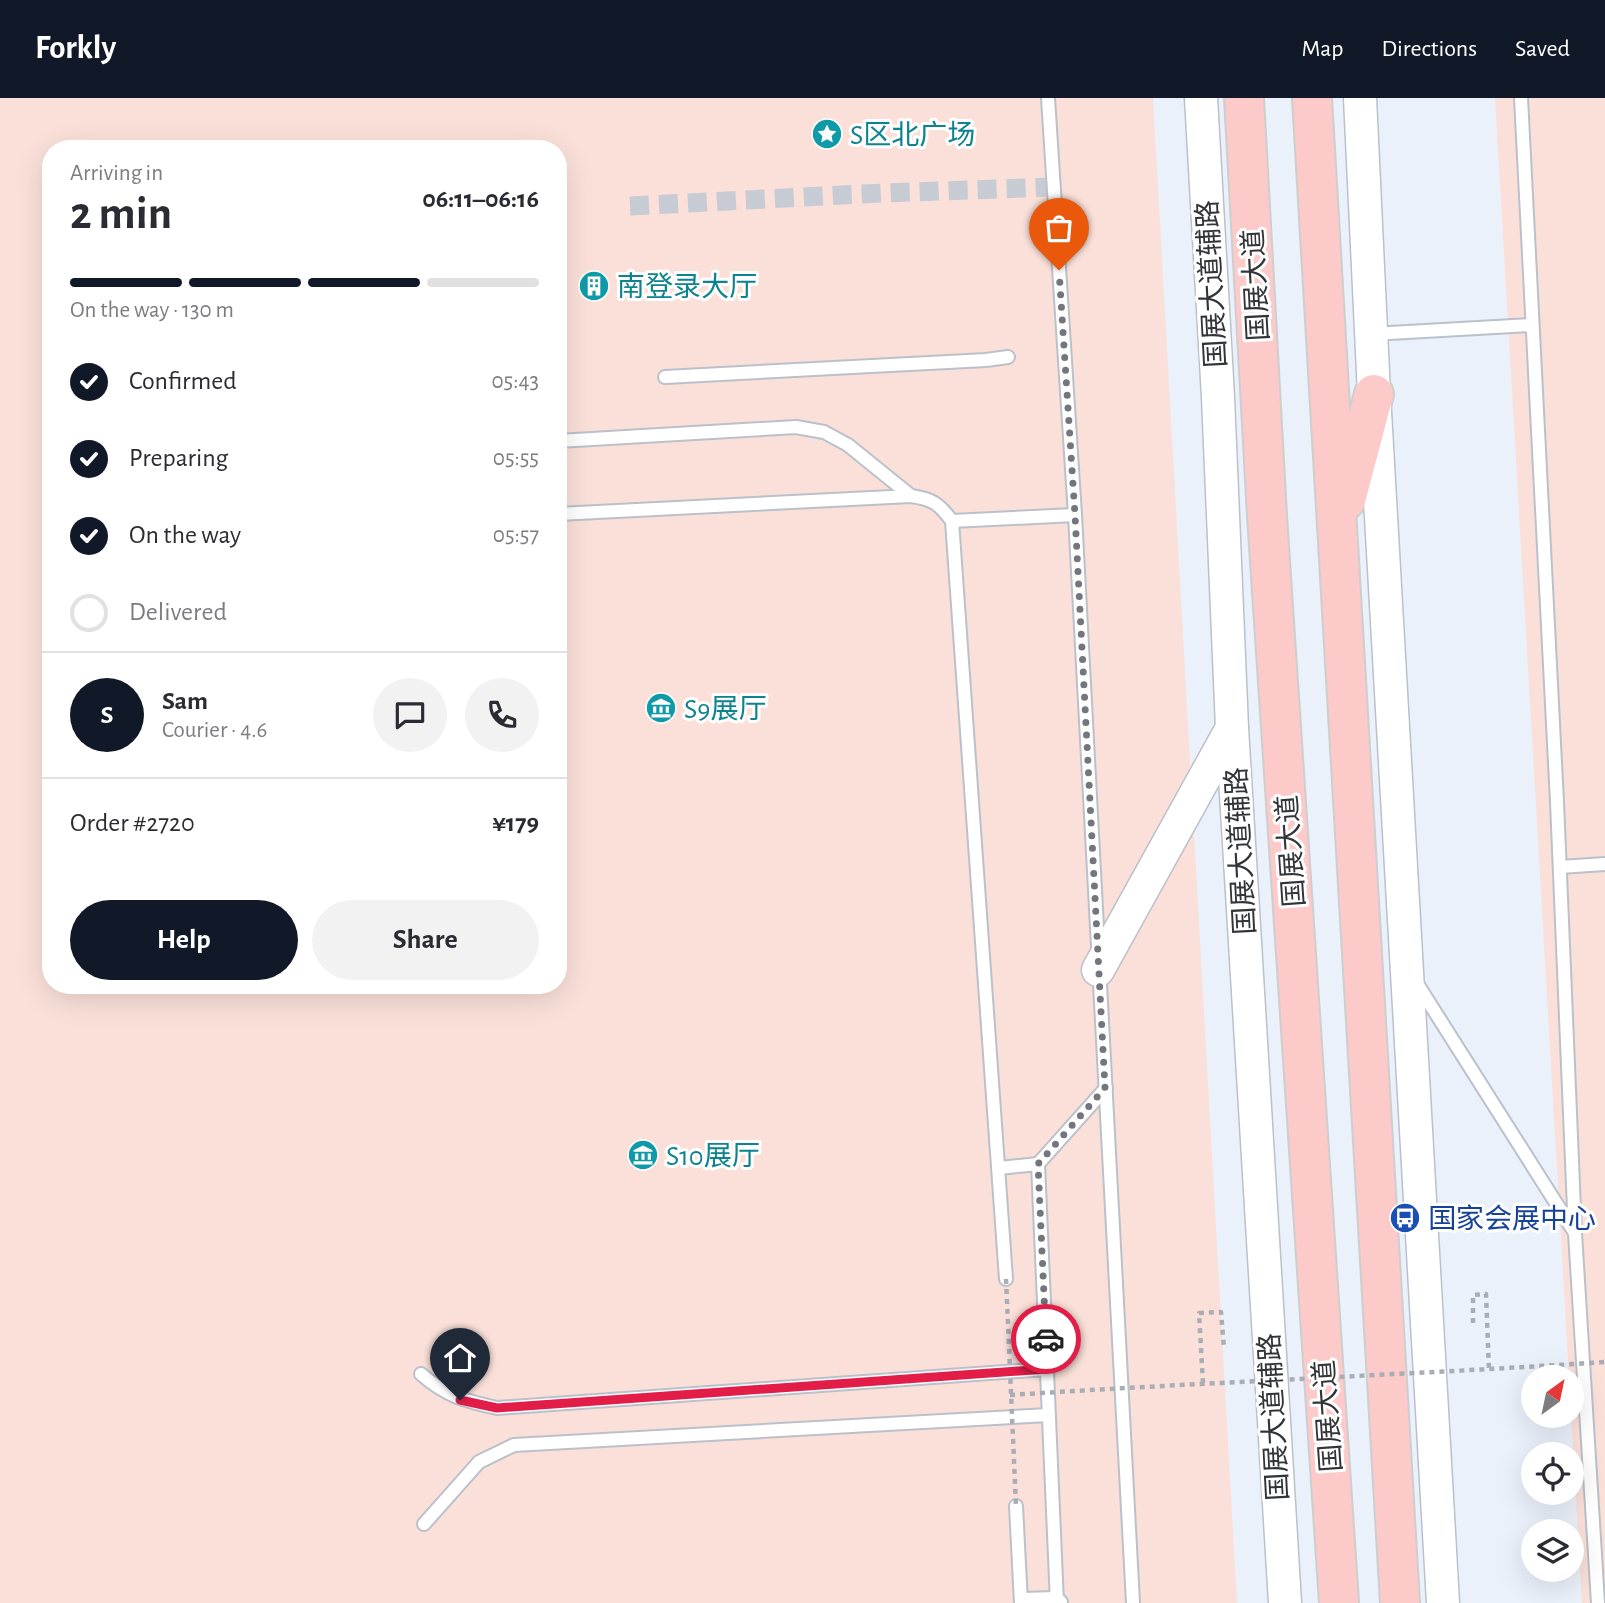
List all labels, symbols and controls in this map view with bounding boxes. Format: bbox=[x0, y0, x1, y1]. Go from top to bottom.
text: Forkly bbox=[35, 32, 116, 65]
text: Map bbox=[1301, 37, 1343, 61]
text: Directions bbox=[1381, 37, 1477, 61]
text: Saved bbox=[1515, 37, 1570, 61]
place icon: S区北广场 bbox=[810, 117, 844, 151]
place label: S区北广场 bbox=[850, 120, 975, 150]
text: Arriving in bbox=[70, 162, 163, 185]
text: 06:11–06:16 bbox=[422, 186, 539, 212]
text: 2 min bbox=[70, 191, 172, 237]
pin bbox=[1029, 198, 1089, 270]
street label: 国展大道辅路 bbox=[1193, 199, 1231, 369]
icon: bag bbox=[1040, 209, 1078, 247]
street label: 国展大道 bbox=[1238, 228, 1274, 342]
building icon: 南登录大厅 bbox=[577, 269, 611, 303]
place label: 南登录大厅 bbox=[617, 272, 757, 302]
text: On the way · 130 m bbox=[70, 299, 234, 322]
icon: check bbox=[70, 363, 108, 401]
text: Confirmed bbox=[129, 368, 237, 394]
text: 05:43 bbox=[491, 370, 539, 393]
icon: check bbox=[70, 440, 108, 478]
text: Preparing bbox=[129, 445, 228, 471]
text: 05:55 bbox=[493, 447, 539, 470]
icon: check bbox=[70, 517, 108, 555]
text: On the way bbox=[129, 522, 241, 548]
text: 05:57 bbox=[493, 524, 539, 547]
text: Delivered bbox=[129, 599, 227, 625]
button: chat bbox=[373, 678, 447, 752]
button: phone bbox=[465, 678, 539, 752]
text: Sam bbox=[162, 688, 208, 714]
museum icon: S9展厅 bbox=[644, 691, 678, 725]
place label: S9展厅 bbox=[684, 695, 766, 724]
text: S bbox=[101, 702, 113, 728]
text: Courier · 4.6 bbox=[162, 719, 267, 742]
street label: 国展大道辅路 bbox=[1222, 766, 1260, 936]
street label: 国展大道 bbox=[1272, 794, 1310, 908]
text: Order #2720 bbox=[70, 810, 195, 836]
text: ¥179 bbox=[492, 810, 539, 836]
button: Help bbox=[70, 900, 298, 980]
button: Share bbox=[312, 900, 539, 980]
museum icon: S10展厅 bbox=[626, 1138, 660, 1172]
place label: S10展厅 bbox=[666, 1142, 760, 1171]
bus stop icon: 国家会展中心 bbox=[1388, 1201, 1422, 1235]
place label: 国家会展中心 bbox=[1428, 1204, 1596, 1234]
courier bbox=[1011, 1304, 1081, 1374]
icon: car bbox=[1027, 1320, 1065, 1358]
pin bbox=[430, 1328, 490, 1400]
street label: 国展大道辅路 bbox=[1255, 1332, 1293, 1502]
icon: home bbox=[441, 1339, 479, 1377]
street label: 国展大道 bbox=[1309, 1359, 1347, 1473]
north arrow bbox=[1521, 1365, 1584, 1428]
map controls bbox=[1521, 1365, 1584, 1582]
button: locate bbox=[1521, 1442, 1584, 1505]
button: layers bbox=[1521, 1519, 1584, 1582]

